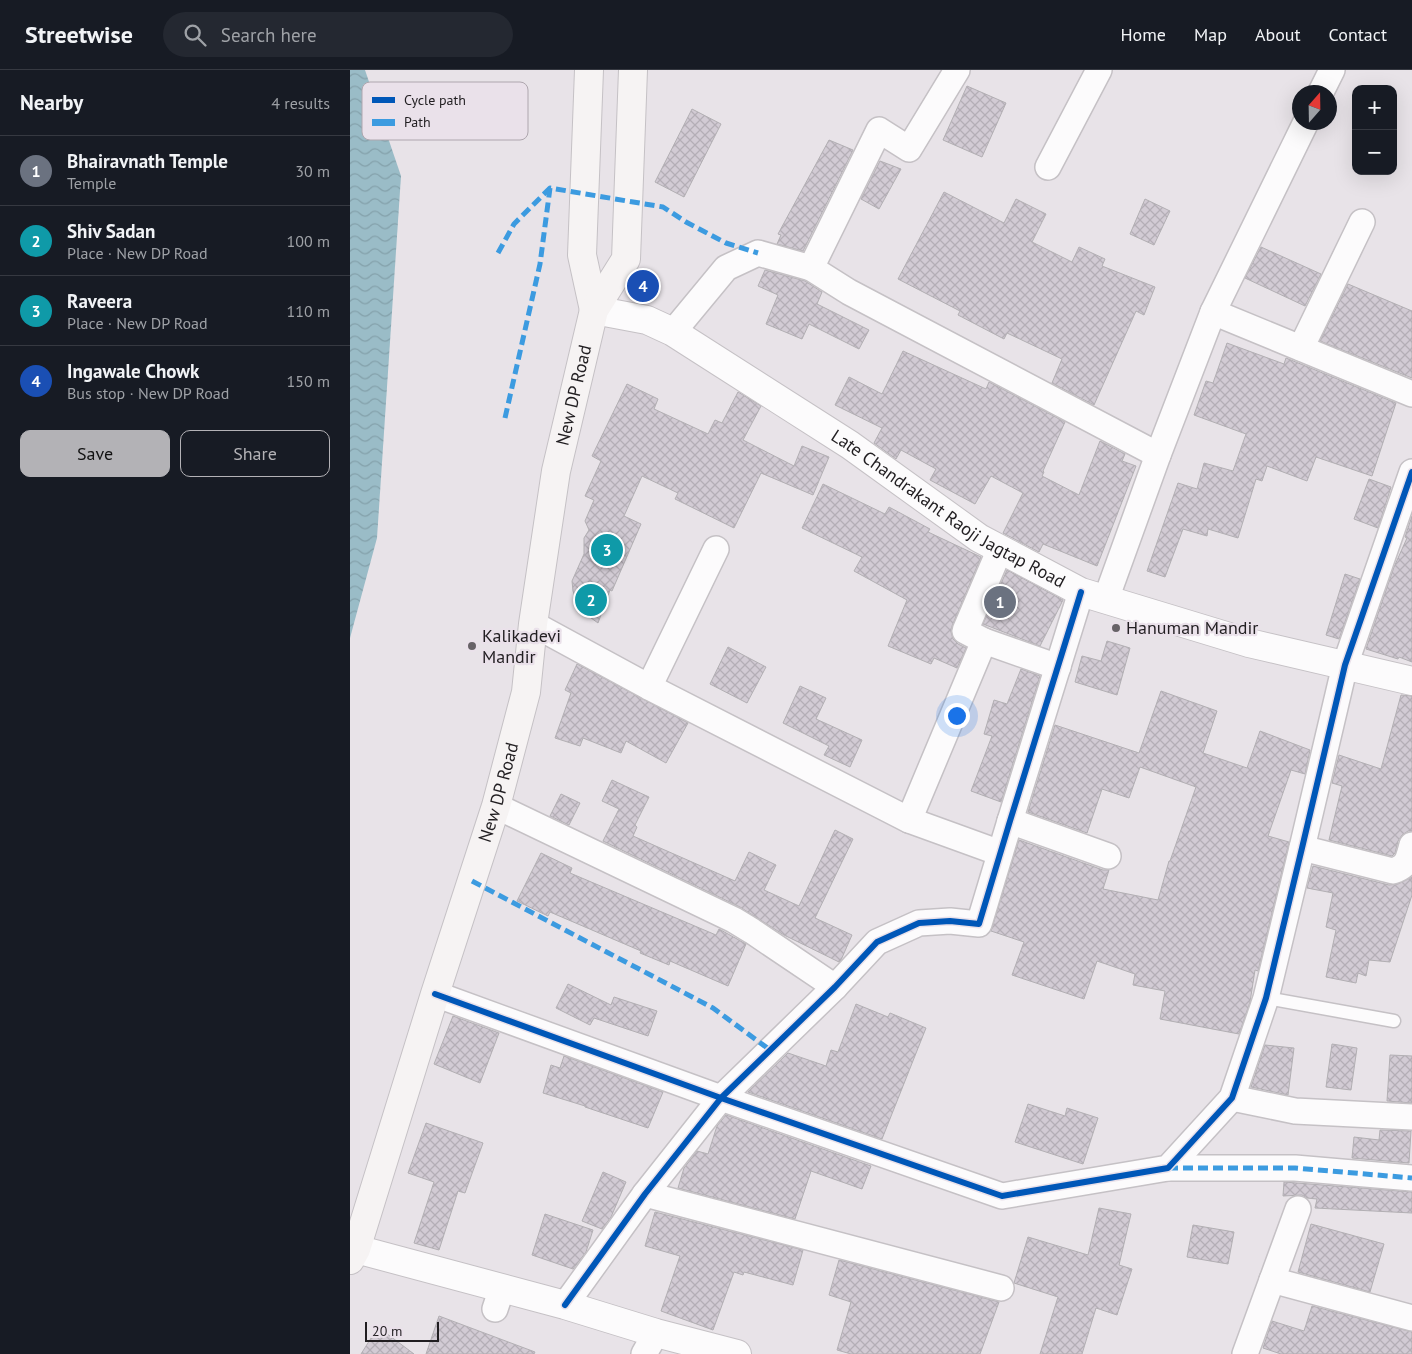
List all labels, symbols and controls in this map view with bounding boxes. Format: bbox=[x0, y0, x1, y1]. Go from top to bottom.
search box bbox=[163, 12, 513, 57]
text: Streetwise bbox=[25, 19, 133, 50]
icon: search bbox=[181, 21, 209, 49]
text: Search here bbox=[221, 23, 317, 47]
text: Home bbox=[1120, 23, 1166, 46]
text: Map bbox=[1194, 23, 1227, 46]
text: About bbox=[1255, 23, 1301, 46]
text: Contact bbox=[1329, 23, 1387, 46]
legend bbox=[362, 82, 528, 140]
north arrow bbox=[1292, 85, 1337, 130]
map controls bbox=[1352, 85, 1397, 175]
button: + bbox=[1352, 85, 1397, 130]
text: Nearby bbox=[20, 89, 83, 116]
text: Cycle path bbox=[404, 91, 466, 109]
text: 4 results bbox=[271, 93, 330, 113]
text: Path bbox=[404, 113, 431, 131]
button: − bbox=[1352, 130, 1397, 175]
text: Bhairavnath Temple bbox=[67, 149, 228, 173]
text: 1 bbox=[31, 161, 41, 181]
text: 30 m bbox=[295, 161, 330, 181]
text: Temple bbox=[67, 173, 116, 193]
text: Shiv Sadan bbox=[67, 219, 155, 243]
text: 2 bbox=[31, 231, 41, 251]
text: 100 m bbox=[287, 231, 330, 251]
text: Place · New DP Road bbox=[67, 243, 208, 263]
pin: 4 bbox=[627, 267, 659, 305]
text: Raveera bbox=[67, 289, 132, 313]
text: 3 bbox=[31, 301, 41, 321]
text: 110 m bbox=[287, 301, 330, 321]
text: Place · New DP Road bbox=[67, 313, 208, 333]
street label: New DP Road bbox=[550, 342, 596, 448]
text: Ingawale Chowk bbox=[67, 359, 199, 383]
text: 4 bbox=[31, 371, 41, 391]
text: 150 m bbox=[287, 371, 330, 391]
text: Bus stop · New DP Road bbox=[67, 383, 229, 403]
street label: Late Chandrakant Raoji Jagtap Road bbox=[827, 424, 1069, 593]
button: Save bbox=[20, 430, 170, 477]
button: Share bbox=[180, 430, 330, 477]
pin: 3 bbox=[591, 531, 623, 569]
pin: 2 bbox=[575, 581, 607, 619]
pin: 1 bbox=[984, 583, 1016, 621]
place label: Hanuman Mandir bbox=[1126, 616, 1258, 639]
marker: Hanuman Mandir bbox=[1110, 622, 1122, 634]
place label: Kalikadevi Mandir bbox=[482, 624, 561, 668]
marker: Kalikadevi Mandir bbox=[466, 640, 478, 652]
your location bbox=[944, 703, 970, 729]
street label: New DP Road bbox=[473, 740, 523, 845]
scale bar bbox=[365, 1319, 439, 1342]
text: 20 m bbox=[372, 1322, 402, 1340]

